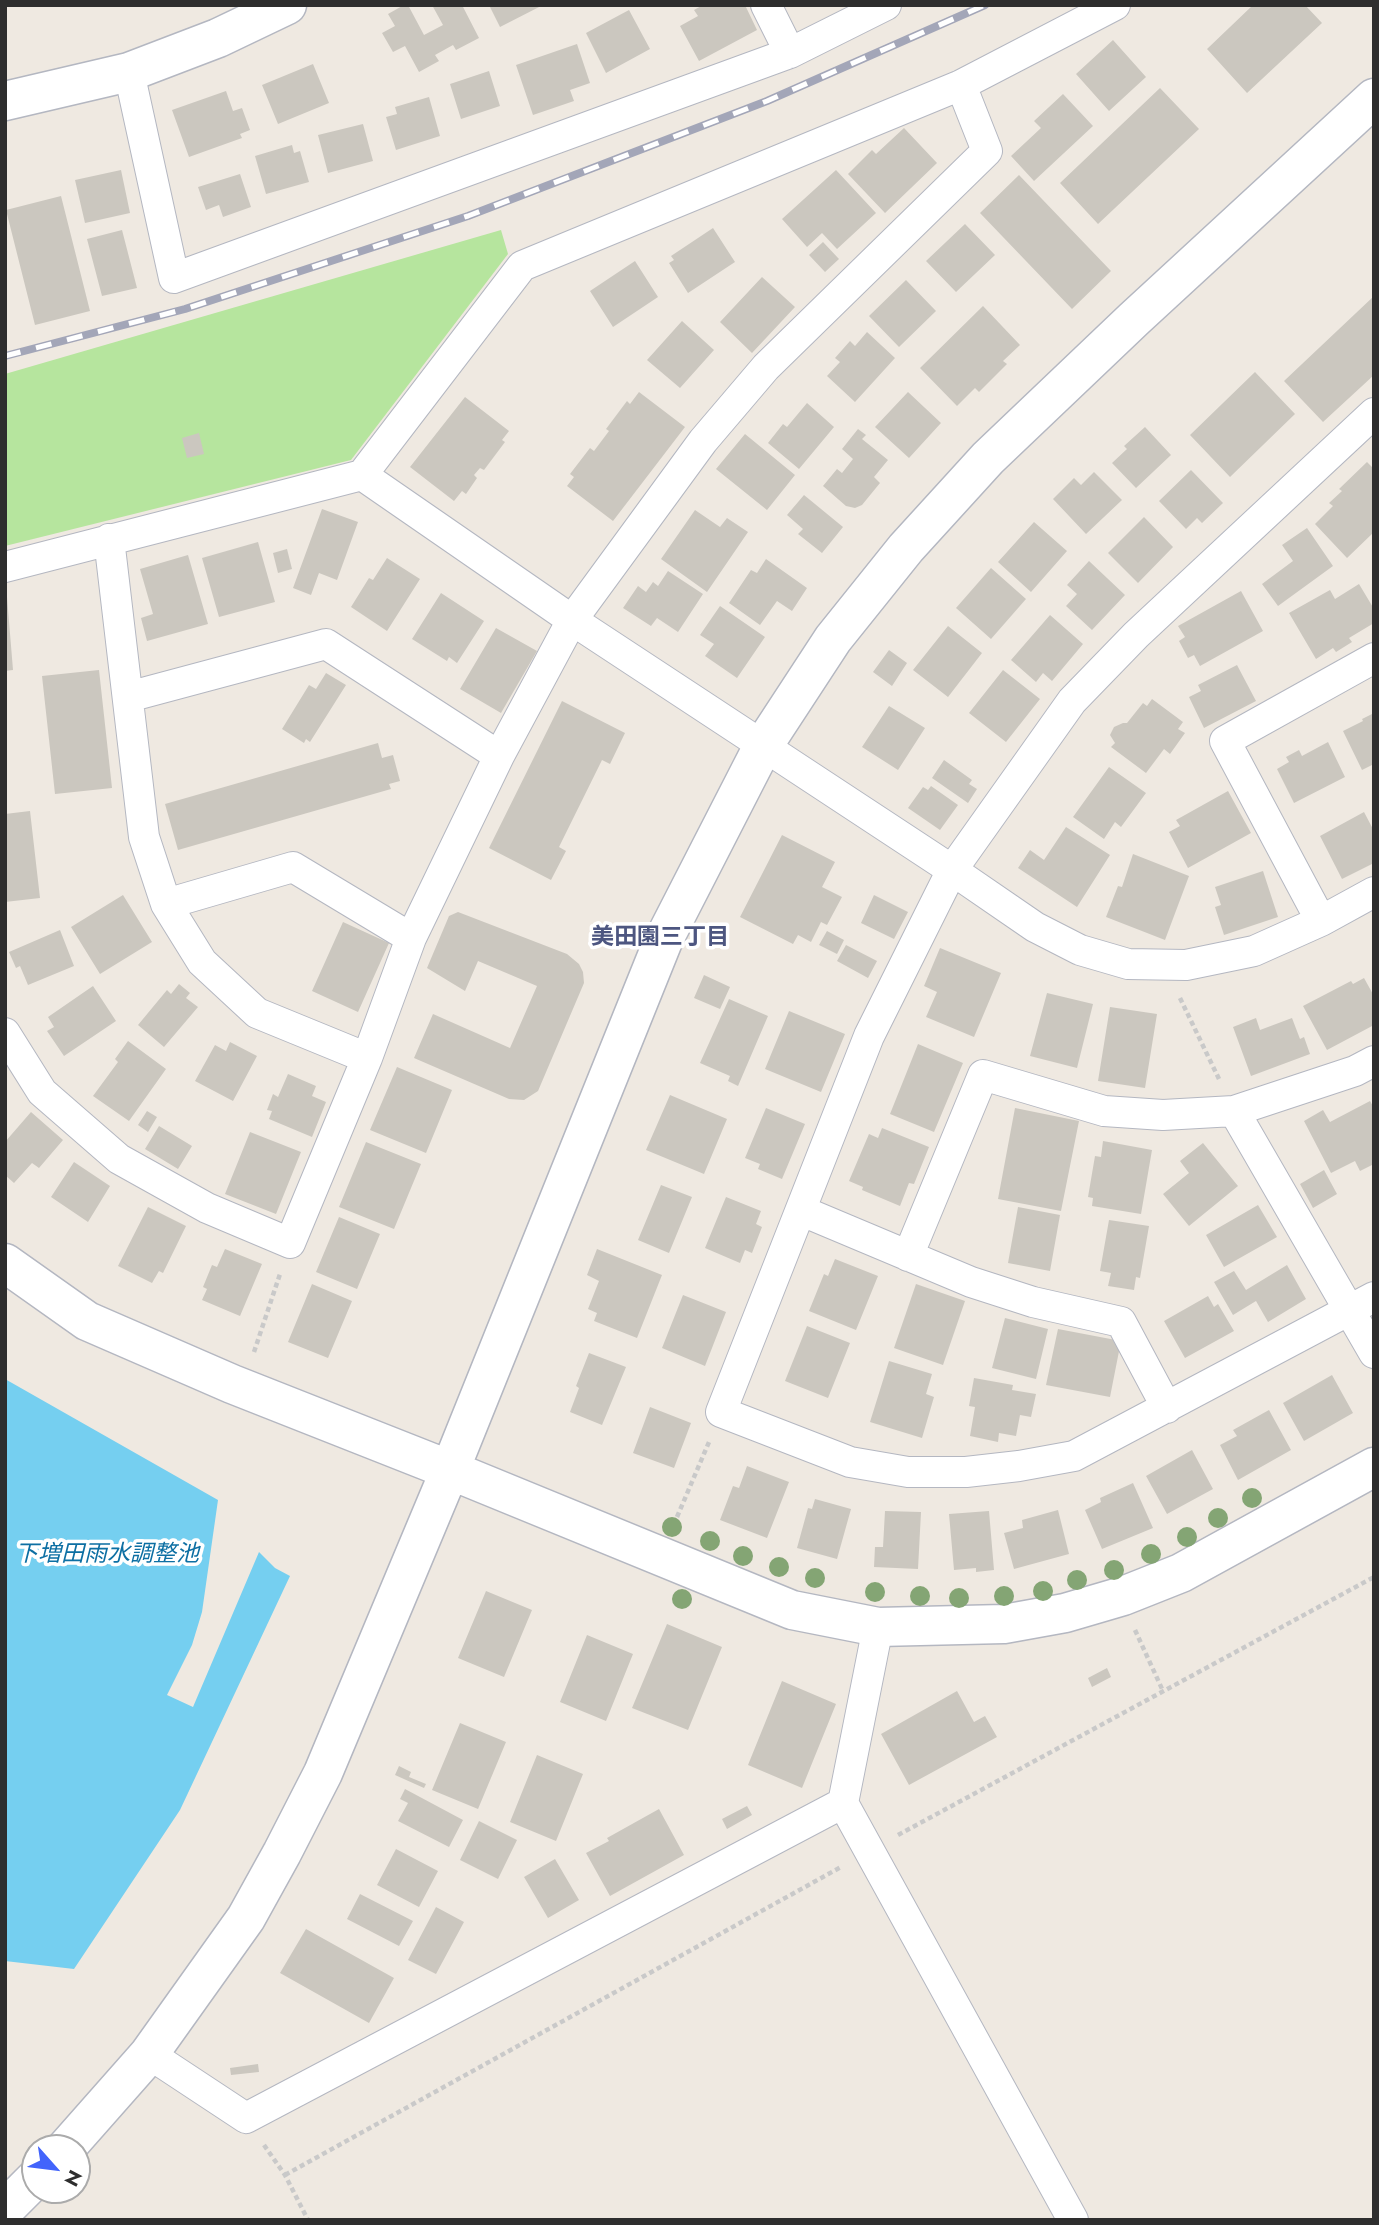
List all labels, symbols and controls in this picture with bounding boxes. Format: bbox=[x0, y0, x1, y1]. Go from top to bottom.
district label: 美田園三丁目 bbox=[591, 924, 729, 952]
water label: 下増田雨水調整池 bbox=[15, 1541, 199, 1569]
north arrow bbox=[21, 2134, 91, 2204]
text: N bbox=[58, 2165, 89, 2191]

